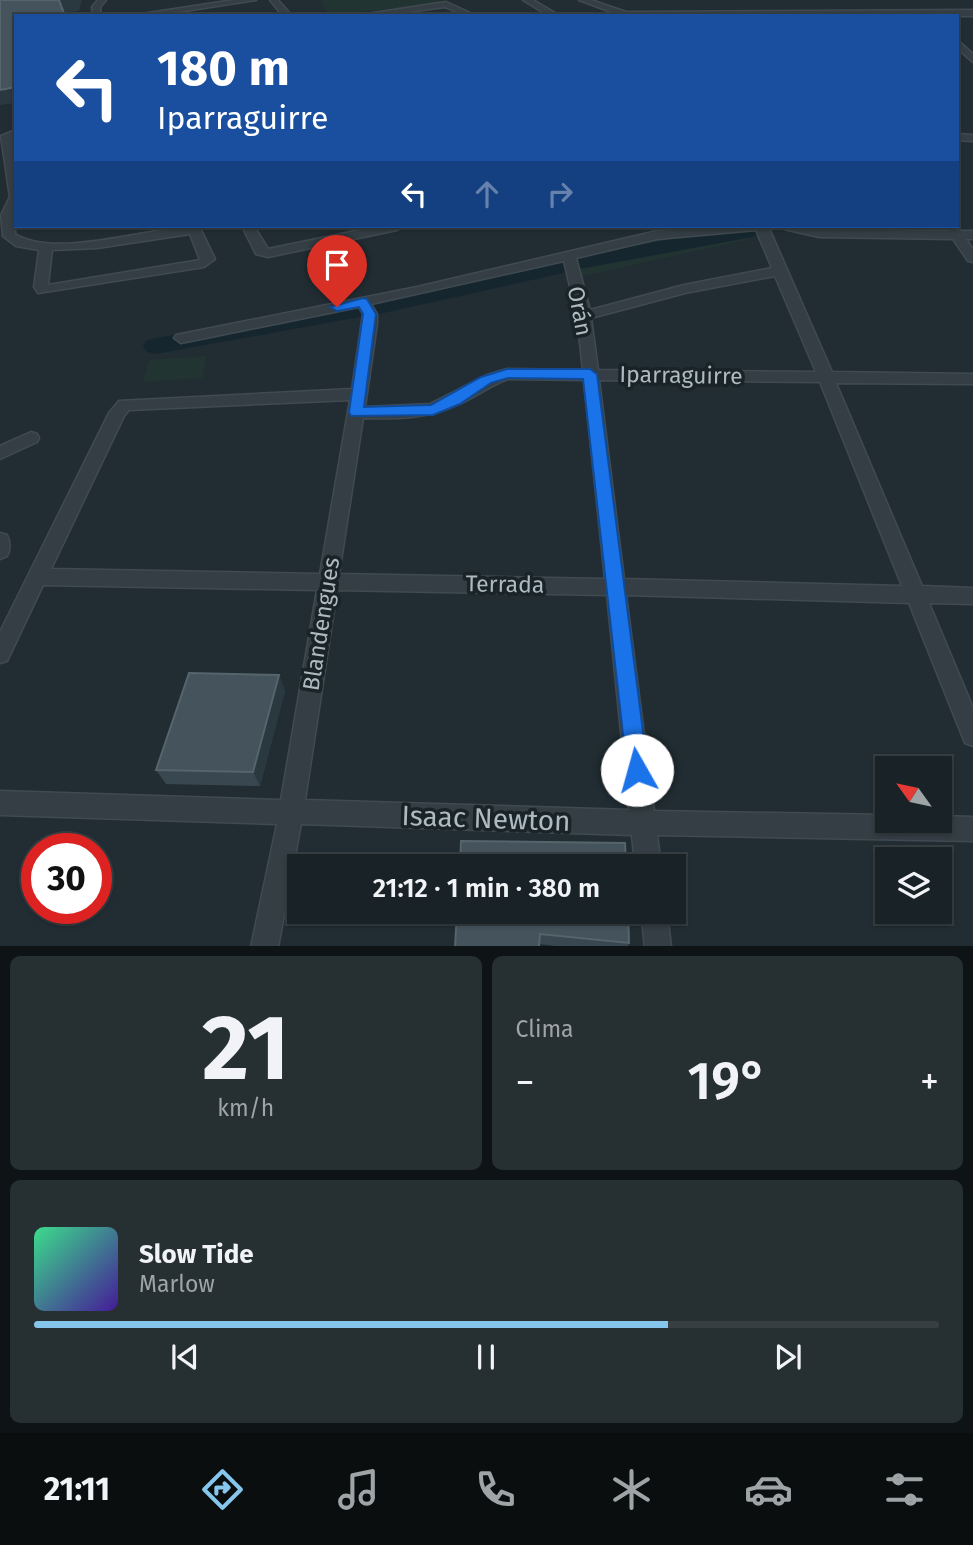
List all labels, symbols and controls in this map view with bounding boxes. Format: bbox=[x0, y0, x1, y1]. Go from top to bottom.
text: 180 m bbox=[157, 39, 290, 98]
icon: left bbox=[42, 42, 133, 133]
text: Iparraguirre bbox=[157, 99, 328, 137]
icon: left bbox=[395, 175, 433, 213]
icon: ahead bbox=[468, 175, 506, 213]
icon: right bbox=[541, 175, 579, 213]
pin bbox=[307, 235, 367, 307]
icon: arrive bbox=[318, 246, 356, 284]
street label: Orán bbox=[561, 284, 599, 338]
street label: Iparraguirre bbox=[619, 360, 743, 390]
street label: Blandengues bbox=[297, 555, 345, 693]
street label: Terrada bbox=[465, 569, 545, 599]
position arrow bbox=[600, 733, 674, 807]
north arrow bbox=[875, 756, 952, 833]
map controls bbox=[875, 756, 952, 924]
street label: Isaac Newton bbox=[401, 799, 571, 838]
speed limit sign: 30 bbox=[21, 833, 112, 924]
button: layers bbox=[875, 847, 952, 924]
text: 21:12 · 1 min · 380 m bbox=[373, 873, 600, 904]
text: 21 bbox=[202, 994, 289, 1103]
text: Clima bbox=[516, 1015, 574, 1043]
text: 19° bbox=[688, 1050, 767, 1113]
text: − bbox=[516, 1059, 535, 1105]
text: + bbox=[920, 1059, 939, 1105]
text: km/h bbox=[217, 1094, 274, 1122]
text: Slow Tide bbox=[139, 1239, 254, 1270]
text: Marlow bbox=[139, 1270, 215, 1298]
icon: previous bbox=[166, 1338, 204, 1376]
icon: pause bbox=[467, 1338, 505, 1376]
icon: next bbox=[769, 1338, 807, 1376]
icon: directions bbox=[198, 1465, 247, 1514]
icon: music bbox=[334, 1465, 383, 1514]
icon: phone bbox=[471, 1465, 520, 1514]
icon: climate bbox=[607, 1465, 656, 1514]
icon: car bbox=[744, 1465, 793, 1514]
icon: filters bbox=[880, 1465, 929, 1514]
text: 21:11 bbox=[44, 1470, 110, 1508]

